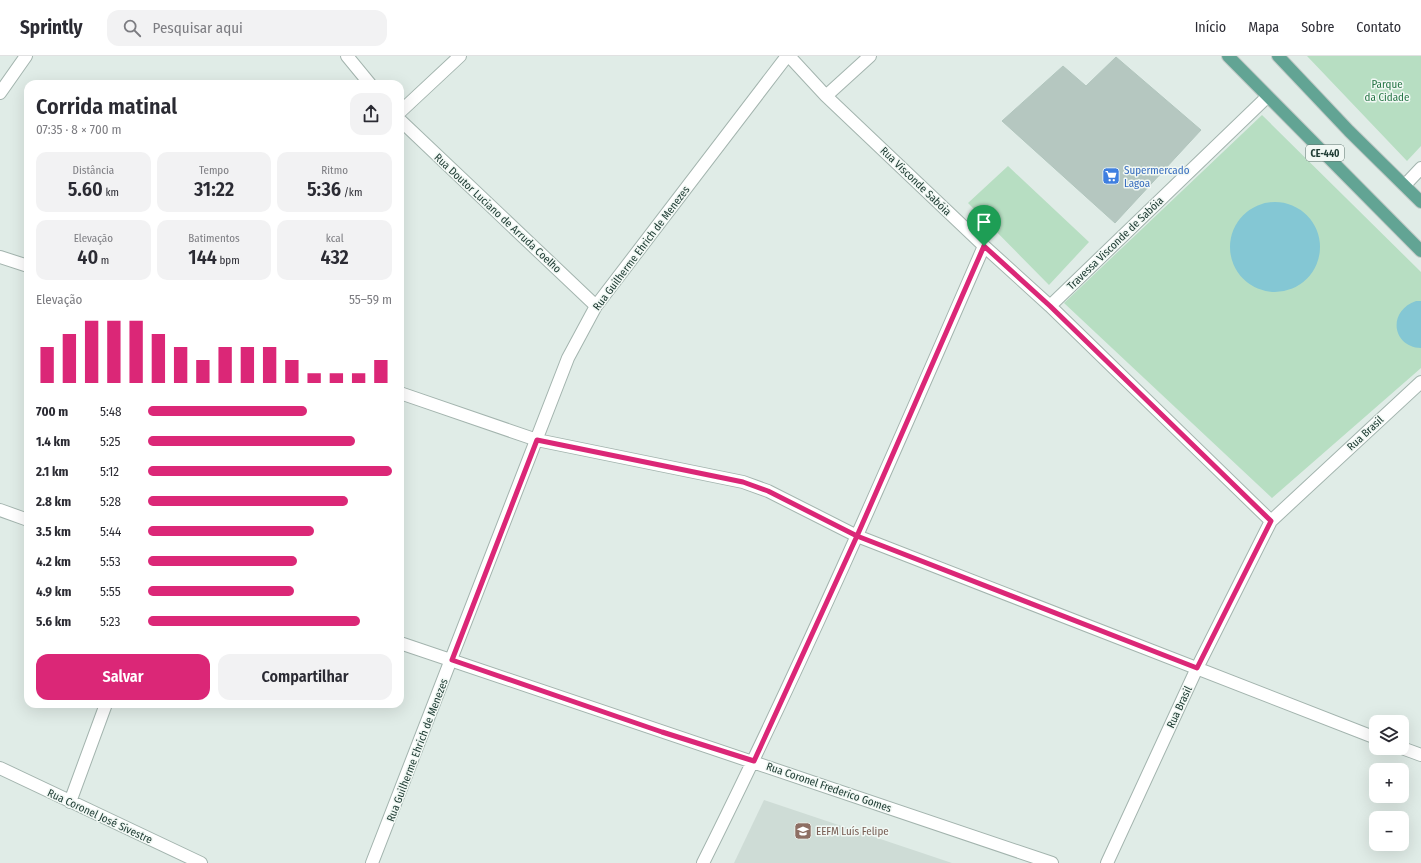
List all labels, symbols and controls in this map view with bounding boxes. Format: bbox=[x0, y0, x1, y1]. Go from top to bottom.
search box bbox=[107, 10, 387, 46]
text: Sprintly bbox=[20, 16, 83, 39]
icon: search bbox=[121, 17, 143, 39]
text: Pesquisar aqui bbox=[153, 19, 243, 37]
text: Início bbox=[1195, 19, 1226, 36]
text: Mapa bbox=[1248, 19, 1279, 36]
text: Sobre bbox=[1301, 19, 1334, 36]
text: Contato bbox=[1356, 19, 1401, 36]
park label: Parque da Cidade bbox=[1365, 78, 1409, 104]
text: Corrida matinal bbox=[36, 93, 177, 120]
button: share bbox=[350, 93, 392, 135]
text: 07:35 · 8 × 700 m bbox=[36, 122, 122, 137]
street label: Rua Visconde Sabóia bbox=[878, 144, 954, 218]
road number: CE-440 bbox=[1306, 145, 1344, 161]
street label: Rua Doutor Luciano de Arruda Coelho bbox=[431, 151, 564, 276]
text: Distância bbox=[73, 164, 114, 177]
text: Tempo bbox=[199, 164, 229, 177]
text: Ritmo bbox=[321, 164, 348, 177]
place label: Supermercado Lagoa bbox=[1124, 164, 1190, 190]
supermarket icon: Supermercado Lagoa bbox=[1101, 166, 1121, 186]
text: 5.60 bbox=[68, 177, 103, 201]
text: 31:22 bbox=[194, 177, 234, 201]
text: 5:36 bbox=[307, 177, 341, 201]
street label: Rua Guilherme Ehrich de Menezes bbox=[590, 183, 693, 313]
text: km bbox=[103, 186, 119, 199]
text: /km bbox=[341, 186, 362, 199]
street label: Travessa Visconde de Sabóia bbox=[1065, 194, 1166, 293]
pin bbox=[967, 205, 1001, 246]
icon: arrive bbox=[973, 211, 995, 233]
text: Elevação bbox=[74, 232, 113, 245]
text: Batimentos bbox=[188, 232, 240, 245]
text: kcal bbox=[326, 232, 344, 245]
text: 40 bbox=[77, 245, 98, 269]
text: 144 bbox=[188, 245, 217, 269]
text: 432 bbox=[321, 245, 349, 269]
text: m bbox=[98, 254, 109, 267]
text: bpm bbox=[217, 254, 240, 267]
text: Elevação bbox=[36, 292, 82, 307]
text: 55–59 m bbox=[349, 292, 392, 307]
text: 700 m bbox=[36, 404, 68, 419]
text: 5:48 bbox=[100, 404, 121, 419]
street label: Rua Brasil bbox=[1344, 413, 1386, 453]
text: 1.4 km bbox=[36, 434, 70, 449]
text: 5:25 bbox=[100, 434, 120, 449]
text: 2.1 km bbox=[36, 464, 68, 479]
text: 5:12 bbox=[100, 464, 119, 479]
text: 2.8 km bbox=[36, 494, 71, 509]
text: 5:28 bbox=[100, 494, 121, 509]
text: 3.5 km bbox=[36, 524, 71, 539]
text: 5:44 bbox=[100, 524, 121, 539]
text: 4.2 km bbox=[36, 554, 71, 569]
text: 5:53 bbox=[100, 554, 121, 569]
text: 4.9 km bbox=[36, 584, 71, 599]
text: 5:55 bbox=[100, 584, 121, 599]
text: 5.6 km bbox=[36, 614, 71, 629]
text: 5:23 bbox=[100, 614, 120, 629]
button: Salvar bbox=[36, 654, 210, 700]
button: Compartilhar bbox=[218, 654, 392, 700]
street label: Rua Guilherme Ehrich de Menezes bbox=[384, 676, 451, 824]
street label: Rua Brasil bbox=[1164, 684, 1195, 730]
map controls bbox=[1369, 715, 1409, 851]
button: layers bbox=[1369, 715, 1409, 755]
street label: Rua Coronel Frederico Gomes bbox=[764, 760, 894, 815]
button: + bbox=[1369, 763, 1409, 803]
street label: Rua Coronel José Sivestre bbox=[45, 786, 154, 846]
button: − bbox=[1369, 811, 1409, 851]
school or university icon: EEFM Luís Felipe bbox=[793, 821, 813, 841]
place label: EEFM Luís Felipe bbox=[816, 825, 889, 838]

